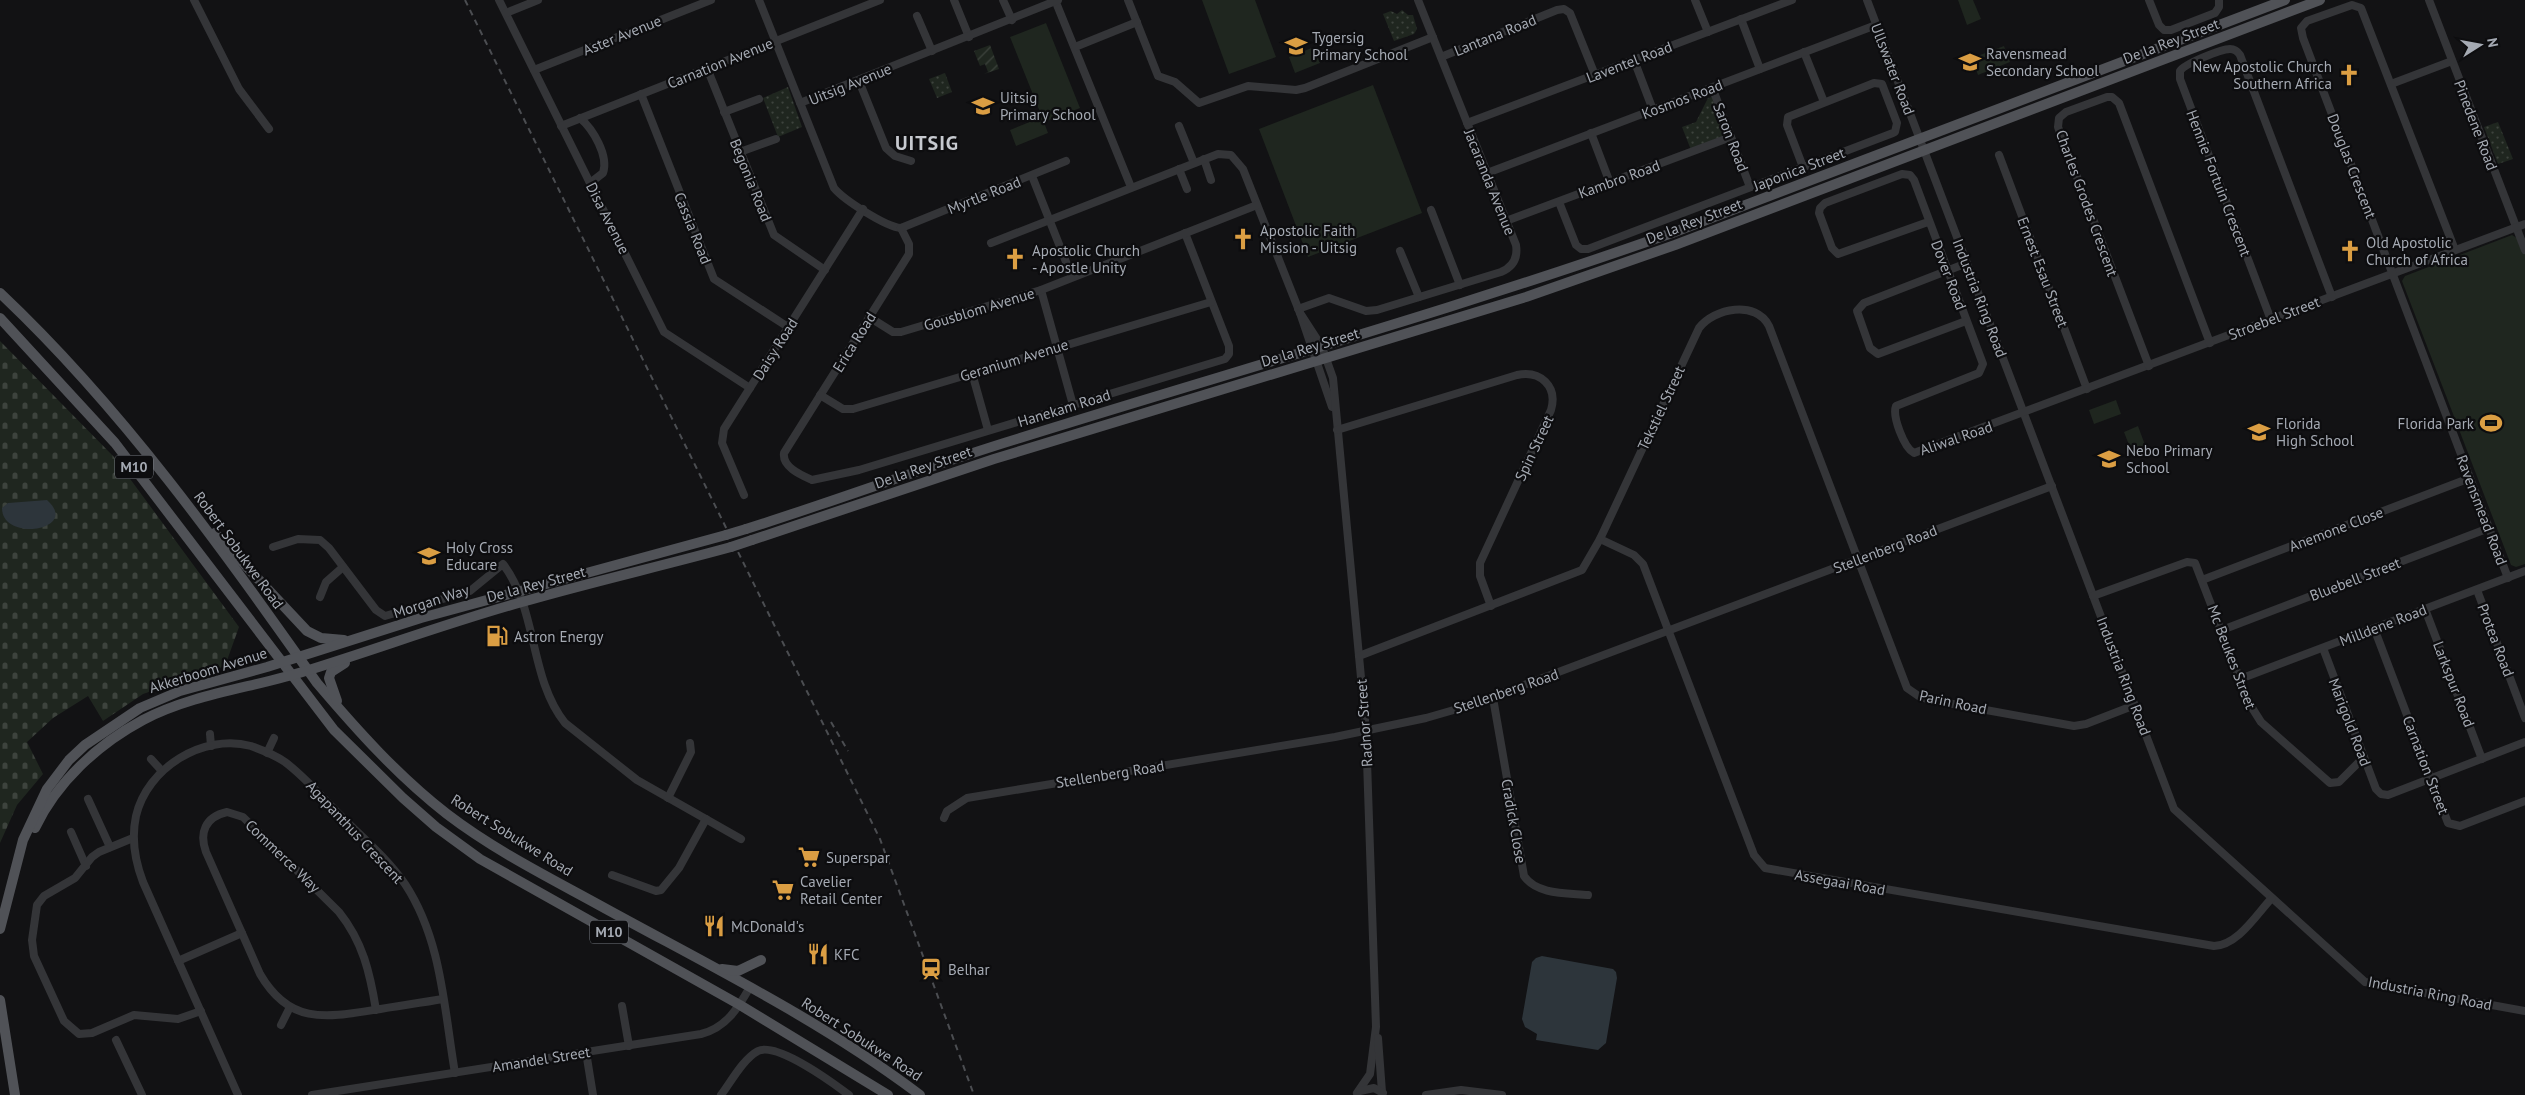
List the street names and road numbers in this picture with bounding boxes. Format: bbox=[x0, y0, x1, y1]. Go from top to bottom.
street label: Lantana Road bbox=[1451, 10, 1539, 60]
street label: Aster Avenue bbox=[580, 11, 664, 59]
street label: De la Rey Street bbox=[2120, 14, 2222, 68]
street label: Ullswater Road bbox=[1867, 20, 1919, 118]
street label: Carnation Avenue bbox=[664, 33, 776, 93]
street label: Laventel Road bbox=[1583, 37, 1675, 87]
street label: Uitsig Avenue bbox=[806, 59, 894, 109]
street label: Kosmos Road bbox=[1639, 75, 1725, 123]
street label: Pinedene Road bbox=[2450, 77, 2502, 173]
street label: Saron Road bbox=[1709, 100, 1753, 174]
street label: Hennie Fortuin Crescent bbox=[2182, 107, 2256, 259]
street label: Douglas Crescent bbox=[2323, 111, 2381, 221]
street label: Jacaranda Avenue bbox=[1460, 125, 1520, 238]
street label: Charles Grodes Crescent bbox=[2052, 127, 2122, 279]
street label: Begonia Road bbox=[726, 136, 776, 224]
street label: Japonica Street bbox=[1750, 143, 1848, 196]
street label: Kambro Road bbox=[1576, 155, 1662, 203]
street label: Myrtle Road bbox=[945, 172, 1023, 218]
street label: Disa Avenue bbox=[582, 179, 634, 257]
street label: Cassia Road bbox=[670, 189, 716, 267]
street label: De la Rey Street bbox=[1643, 194, 1745, 248]
street label: Ernest Esau Street bbox=[2013, 214, 2073, 330]
street label: Industria Ring Road bbox=[1949, 236, 2011, 360]
street label: Dover Road bbox=[1927, 237, 1971, 313]
street label: Gousblom Avenue bbox=[921, 283, 1037, 335]
street label: Stroebel Street bbox=[2226, 292, 2322, 344]
street label: Erica Road bbox=[828, 308, 880, 376]
street label: Daisy Road bbox=[748, 314, 802, 384]
street label: De la Rey Street bbox=[1259, 323, 1361, 371]
street label: Geranium Avenue bbox=[958, 335, 1070, 385]
street label: Tekstiel Street bbox=[1633, 363, 1689, 453]
street label: Hanekam Road bbox=[1015, 385, 1113, 431]
street label: Spin Street bbox=[1510, 412, 1558, 484]
street label: Aliwal Road bbox=[1917, 417, 1995, 459]
street label: De la Rey Street bbox=[872, 441, 974, 493]
street label: Ravensmead Road bbox=[2452, 452, 2512, 568]
road number: M10 bbox=[115, 456, 153, 478]
street label: Robert Sobukwe Road bbox=[190, 488, 288, 612]
street label: Anemone Close bbox=[2286, 502, 2386, 556]
street label: Stellenberg Road bbox=[1830, 520, 1940, 578]
street label: Bluebell Street bbox=[2307, 553, 2403, 605]
street label: De la Rey Street bbox=[485, 562, 587, 606]
street label: Morgan Way bbox=[391, 580, 471, 622]
street label: Milldene Road bbox=[2337, 600, 2429, 650]
street label: Protea Road bbox=[2473, 601, 2519, 679]
street label: Mc Beukes Street bbox=[2203, 602, 2261, 712]
street label: Industria Ring Road bbox=[2093, 614, 2155, 738]
street label: Larkspur Road bbox=[2429, 638, 2479, 730]
street label: Akkerboom Avenue bbox=[147, 643, 269, 697]
street label: Stellenberg Road bbox=[1451, 664, 1561, 718]
street label: Marigold Road bbox=[2325, 675, 2375, 769]
street label: Radnor Street bbox=[1351, 678, 1377, 768]
street label: Parin Road bbox=[1918, 686, 1988, 718]
street label: Carnation Street bbox=[2398, 713, 2454, 817]
street label: Stellenberg Road bbox=[1054, 756, 1166, 792]
street label: Agapanthus Crescent bbox=[302, 776, 408, 888]
street label: Cradick Close bbox=[1497, 777, 1531, 865]
street label: Robert Sobukwe Road bbox=[448, 790, 576, 880]
street label: Commerce Way bbox=[241, 815, 325, 897]
street label: Assegaai Road bbox=[1793, 865, 1887, 899]
road number: M10 bbox=[590, 920, 628, 944]
street label: Industria Ring Road bbox=[2367, 972, 2493, 1014]
street label: Robert Sobukwe Road bbox=[798, 993, 926, 1085]
street label: Amandel Street bbox=[491, 1042, 591, 1076]

